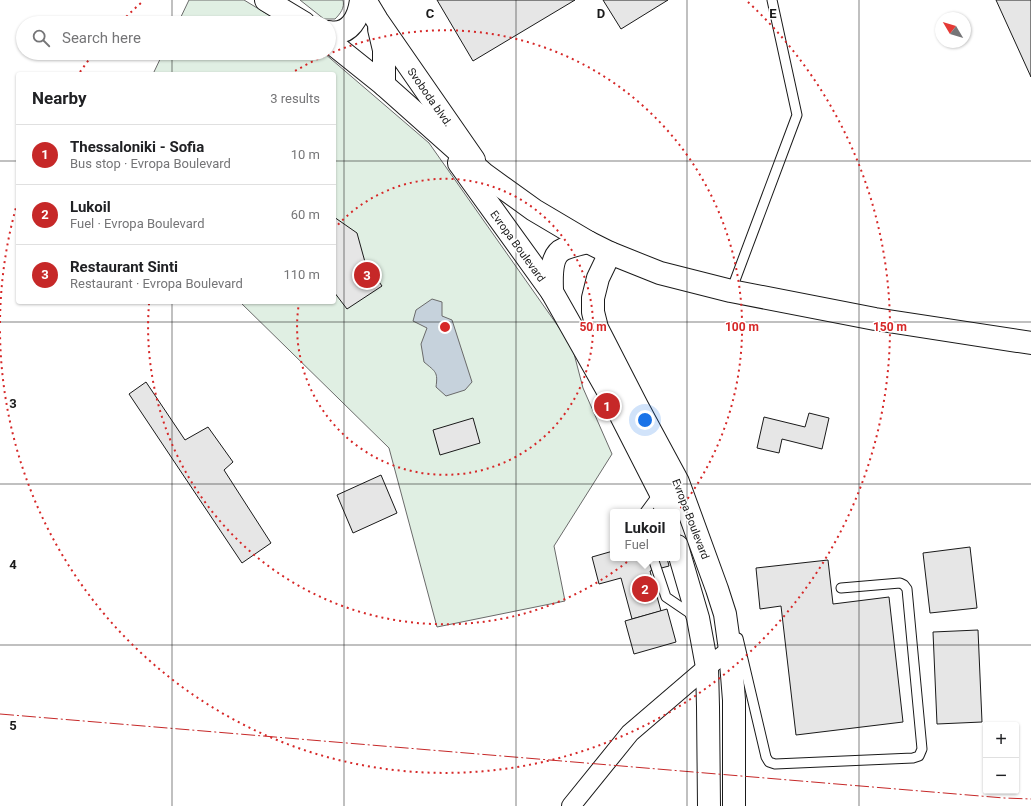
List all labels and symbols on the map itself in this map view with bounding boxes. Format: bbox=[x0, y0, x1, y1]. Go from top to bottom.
text: C bbox=[426, 6, 435, 21]
text: D bbox=[597, 6, 605, 21]
text: E bbox=[769, 6, 777, 21]
north arrow bbox=[935, 12, 971, 48]
street label: Svoboda blvd. bbox=[405, 65, 455, 129]
street label: Evropa Boulevard bbox=[487, 208, 548, 284]
pin: 3 bbox=[354, 260, 380, 290]
centre of rings bbox=[438, 320, 452, 334]
text: 50 m bbox=[579, 320, 607, 334]
text: 100 m bbox=[725, 320, 759, 334]
text: 150 m bbox=[873, 320, 907, 334]
pin: 1 bbox=[594, 391, 620, 421]
text: 3 bbox=[9, 396, 17, 411]
your location bbox=[635, 410, 655, 430]
street label: Evropa Boulevard bbox=[669, 477, 712, 561]
text: 4 bbox=[9, 557, 17, 572]
pin: 2 bbox=[632, 574, 658, 604]
text: 5 bbox=[9, 718, 17, 733]

